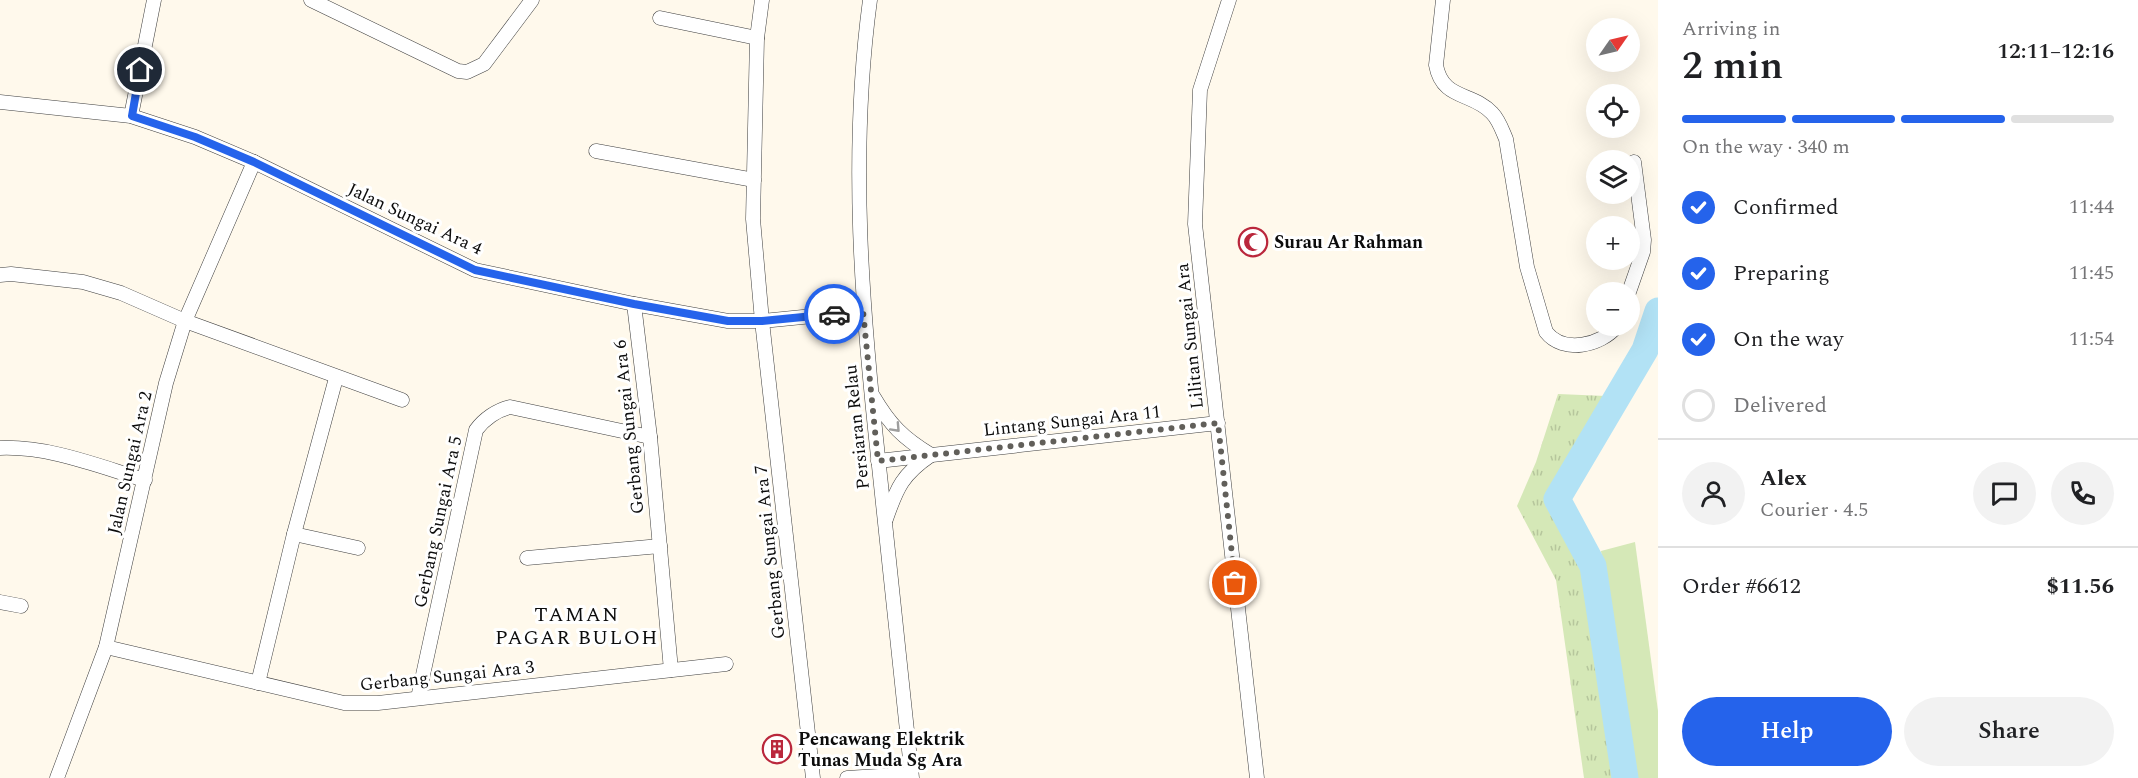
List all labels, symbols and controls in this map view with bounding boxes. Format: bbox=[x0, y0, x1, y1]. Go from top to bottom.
text: Arriving in bbox=[1682, 14, 1780, 44]
north arrow bbox=[1586, 18, 1640, 72]
map controls bbox=[1586, 18, 1640, 336]
text: 12:11–12:16 bbox=[1997, 35, 2114, 68]
text: 2 min bbox=[1682, 37, 1783, 96]
pin bbox=[114, 44, 165, 95]
icon: home bbox=[123, 53, 156, 86]
button: locate bbox=[1586, 84, 1640, 138]
text: On the way · 340 m bbox=[1682, 132, 1850, 162]
button: layers bbox=[1586, 150, 1640, 204]
street label: Jalan Sungai Ara 4 bbox=[343, 176, 487, 262]
icon: check bbox=[1682, 191, 1715, 224]
text: Confirmed bbox=[1733, 191, 1839, 224]
text: 11:44 bbox=[2069, 192, 2114, 222]
button: + bbox=[1586, 216, 1640, 270]
mosque icon: Surau Ar Rahman bbox=[1237, 226, 1269, 258]
place label: Surau Ar Rahman bbox=[1274, 229, 1423, 256]
icon: check bbox=[1682, 257, 1715, 290]
text: Preparing bbox=[1733, 257, 1830, 290]
text: 11:45 bbox=[2069, 258, 2114, 288]
street label: Lilitan Sungai Ara bbox=[1169, 262, 1211, 410]
button: − bbox=[1586, 282, 1640, 336]
courier bbox=[804, 284, 864, 344]
icon: car bbox=[818, 298, 851, 331]
icon: check bbox=[1682, 323, 1715, 356]
text: On the way bbox=[1733, 323, 1844, 356]
text: 11:54 bbox=[2069, 324, 2114, 354]
street label: Gerbang Sungai Ara 6 bbox=[606, 339, 652, 515]
street label: Persiaran Relau bbox=[837, 363, 877, 491]
street label: Jalan Sungai Ara 2 bbox=[100, 389, 160, 537]
text: Delivered bbox=[1733, 389, 1827, 422]
street label: Lintang Sungai Ara 11 bbox=[982, 398, 1162, 444]
one-way arrow bbox=[889, 422, 900, 432]
street label: Gerbang Sungai Ara 5 bbox=[407, 434, 469, 610]
button: person bbox=[1682, 462, 1745, 525]
text: Alex bbox=[1760, 462, 1807, 495]
button: chat bbox=[1973, 462, 2036, 525]
button: phone bbox=[2051, 462, 2114, 525]
street label: Gerbang Sungai Ara 7 bbox=[747, 464, 793, 640]
text: Courier · 4.5 bbox=[1760, 495, 1868, 525]
pin bbox=[1209, 557, 1260, 608]
icon: bag bbox=[1218, 566, 1251, 599]
text: Order #6612 bbox=[1682, 570, 1801, 603]
text: $11.56 bbox=[2046, 570, 2114, 603]
district label: TAMAN PAGAR BULOH bbox=[495, 600, 659, 653]
street label: Gerbang Sungai Ara 3 bbox=[359, 653, 535, 699]
button: Help bbox=[1682, 697, 1892, 766]
button: Share bbox=[1904, 697, 2114, 766]
place label: Pencawang Elektrik Tunas Muda Sg Ara bbox=[798, 726, 965, 774]
building icon: Pencawang Elektrik Tunas Muda Sg Ara bbox=[761, 733, 793, 765]

